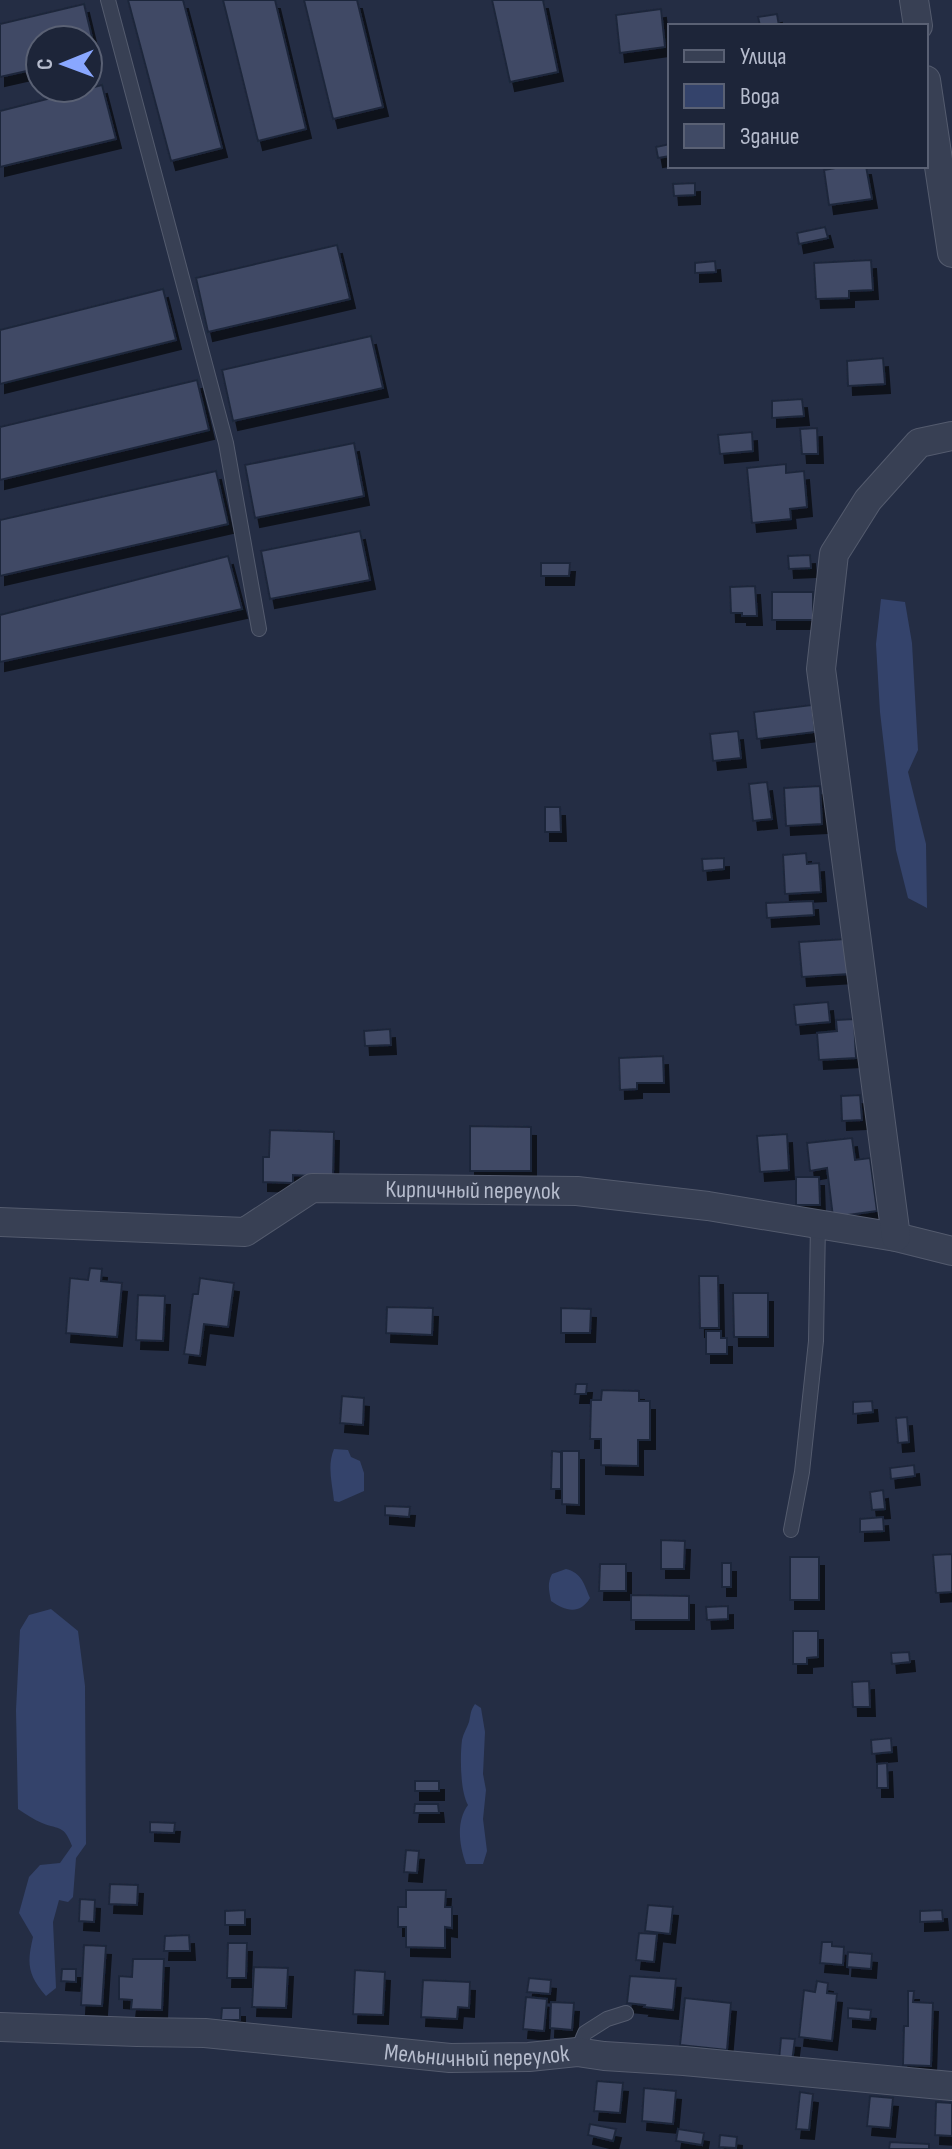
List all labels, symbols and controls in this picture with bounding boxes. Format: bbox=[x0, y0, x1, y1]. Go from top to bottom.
north arrow bbox=[24, 24, 104, 104]
legend bbox=[668, 24, 928, 168]
text: Улица bbox=[740, 42, 786, 71]
text: С bbox=[32, 58, 59, 70]
text: Вода bbox=[740, 82, 780, 111]
text: Здание bbox=[740, 122, 799, 151]
street label: Кирпичный переулок bbox=[385, 1174, 561, 1205]
street label: Мельничный переулок bbox=[383, 2037, 571, 2073]

